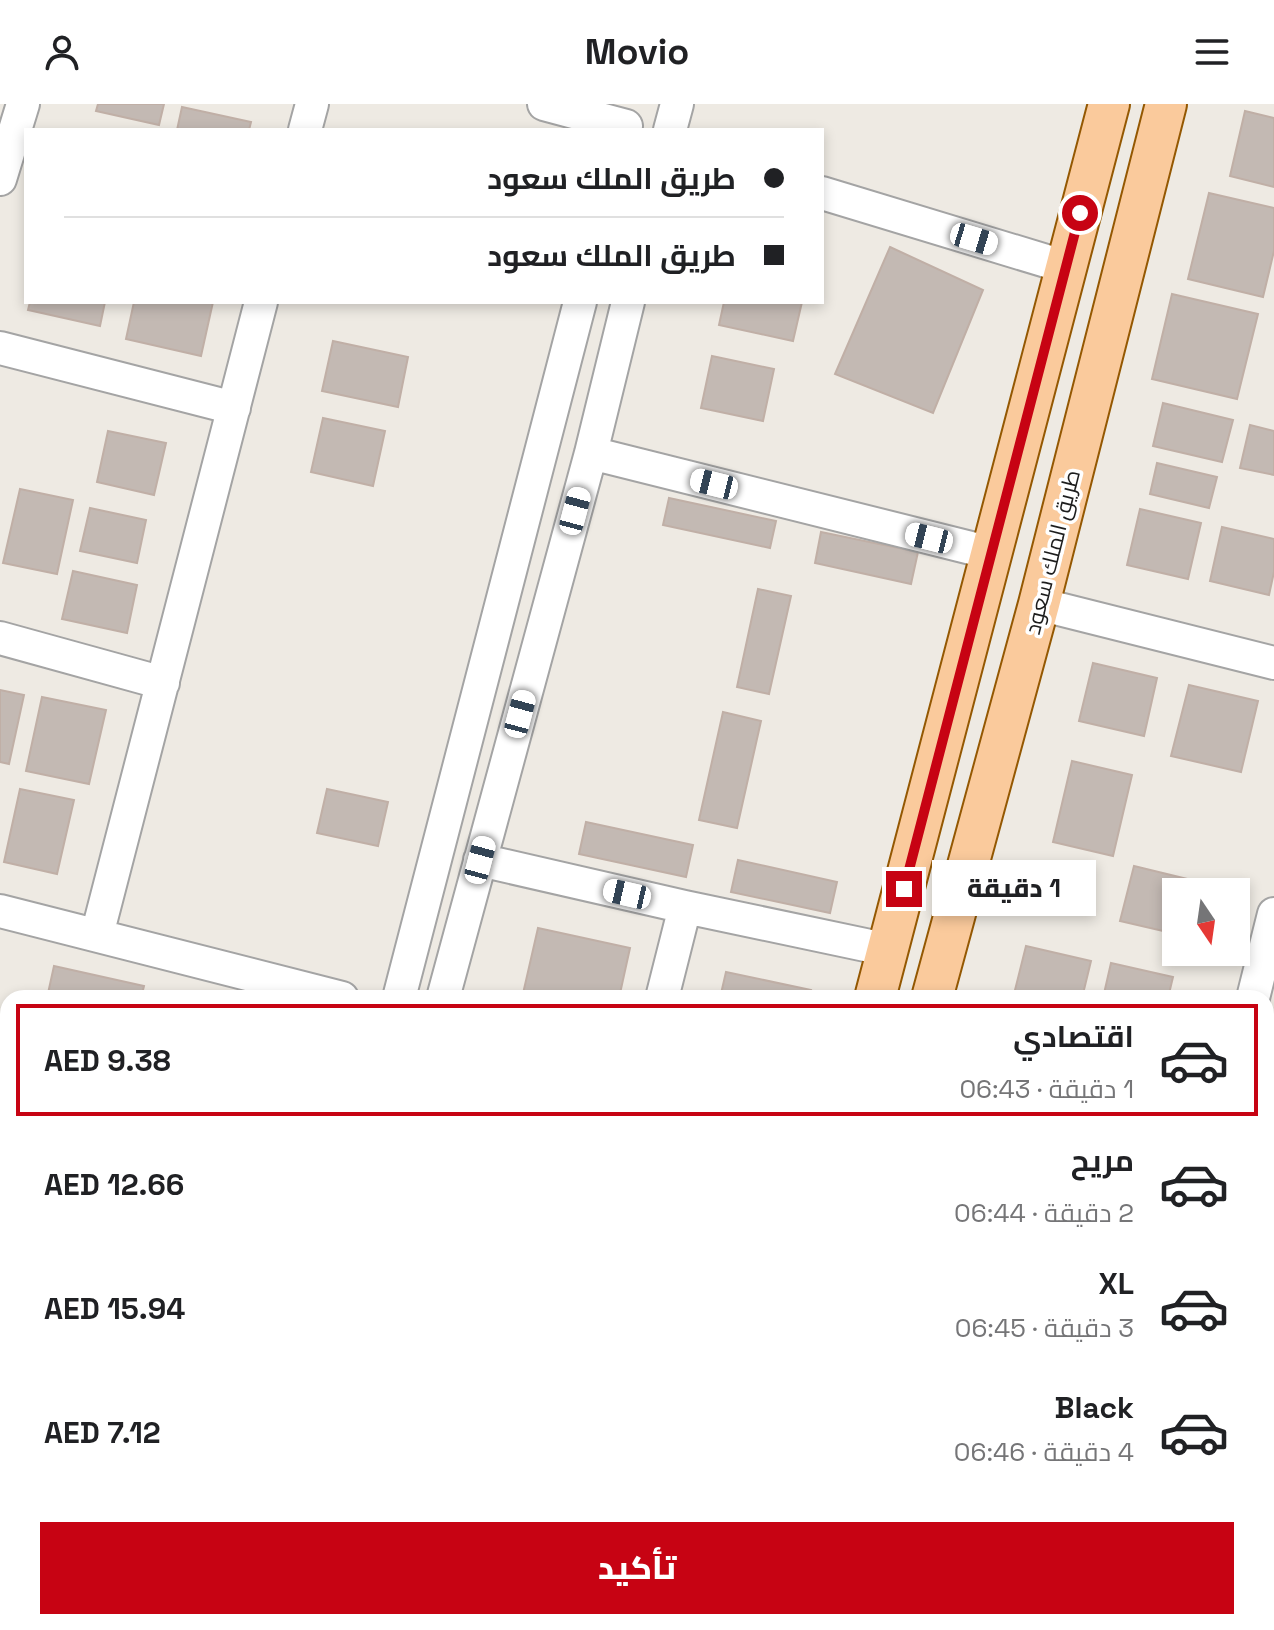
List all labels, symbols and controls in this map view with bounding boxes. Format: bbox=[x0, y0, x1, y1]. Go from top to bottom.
text: Movio bbox=[585, 29, 689, 75]
icon: person bbox=[40, 30, 84, 74]
icon: menu bbox=[1190, 30, 1234, 74]
text: طريق الملك سعود bbox=[487, 159, 736, 198]
route start bbox=[1062, 195, 1098, 231]
car bbox=[948, 221, 1000, 257]
text: طريق الملك سعود bbox=[487, 236, 736, 275]
car bbox=[688, 467, 740, 501]
street label: طريق الملك سعود bbox=[1018, 467, 1086, 637]
car bbox=[557, 485, 593, 537]
car bbox=[903, 521, 955, 555]
car bbox=[502, 688, 538, 740]
car bbox=[462, 834, 498, 886]
callout: 1 دقيقة bbox=[932, 861, 1096, 917]
route end bbox=[886, 871, 922, 907]
text: 1 دقيقة bbox=[967, 871, 1061, 905]
car bbox=[601, 877, 653, 911]
north arrow bbox=[1162, 878, 1250, 966]
map controls bbox=[1162, 878, 1250, 966]
text: اقتصادي bbox=[1013, 1017, 1134, 1056]
icon: car bbox=[1158, 1024, 1230, 1096]
text: AED 9.38 bbox=[44, 1041, 171, 1080]
text: 1 دقيقة · 06:43 bbox=[959, 1072, 1134, 1106]
text: مريح bbox=[1071, 1141, 1134, 1180]
icon: car bbox=[1158, 1148, 1230, 1220]
text: AED 12.66 bbox=[44, 1165, 184, 1204]
text: 2 دقيقة · 06:44 bbox=[954, 1196, 1134, 1230]
text: XL bbox=[1098, 1264, 1134, 1303]
icon: car bbox=[1158, 1272, 1230, 1344]
text: AED 15.94 bbox=[44, 1289, 185, 1328]
text: 3 دقيقة · 06:45 bbox=[955, 1311, 1134, 1345]
text: Black bbox=[1055, 1388, 1134, 1427]
icon: car bbox=[1158, 1396, 1230, 1468]
text: AED 7.12 bbox=[44, 1413, 161, 1452]
text: 4 دقيقة · 06:46 bbox=[954, 1435, 1134, 1469]
button: تأكيد bbox=[40, 1522, 1234, 1614]

